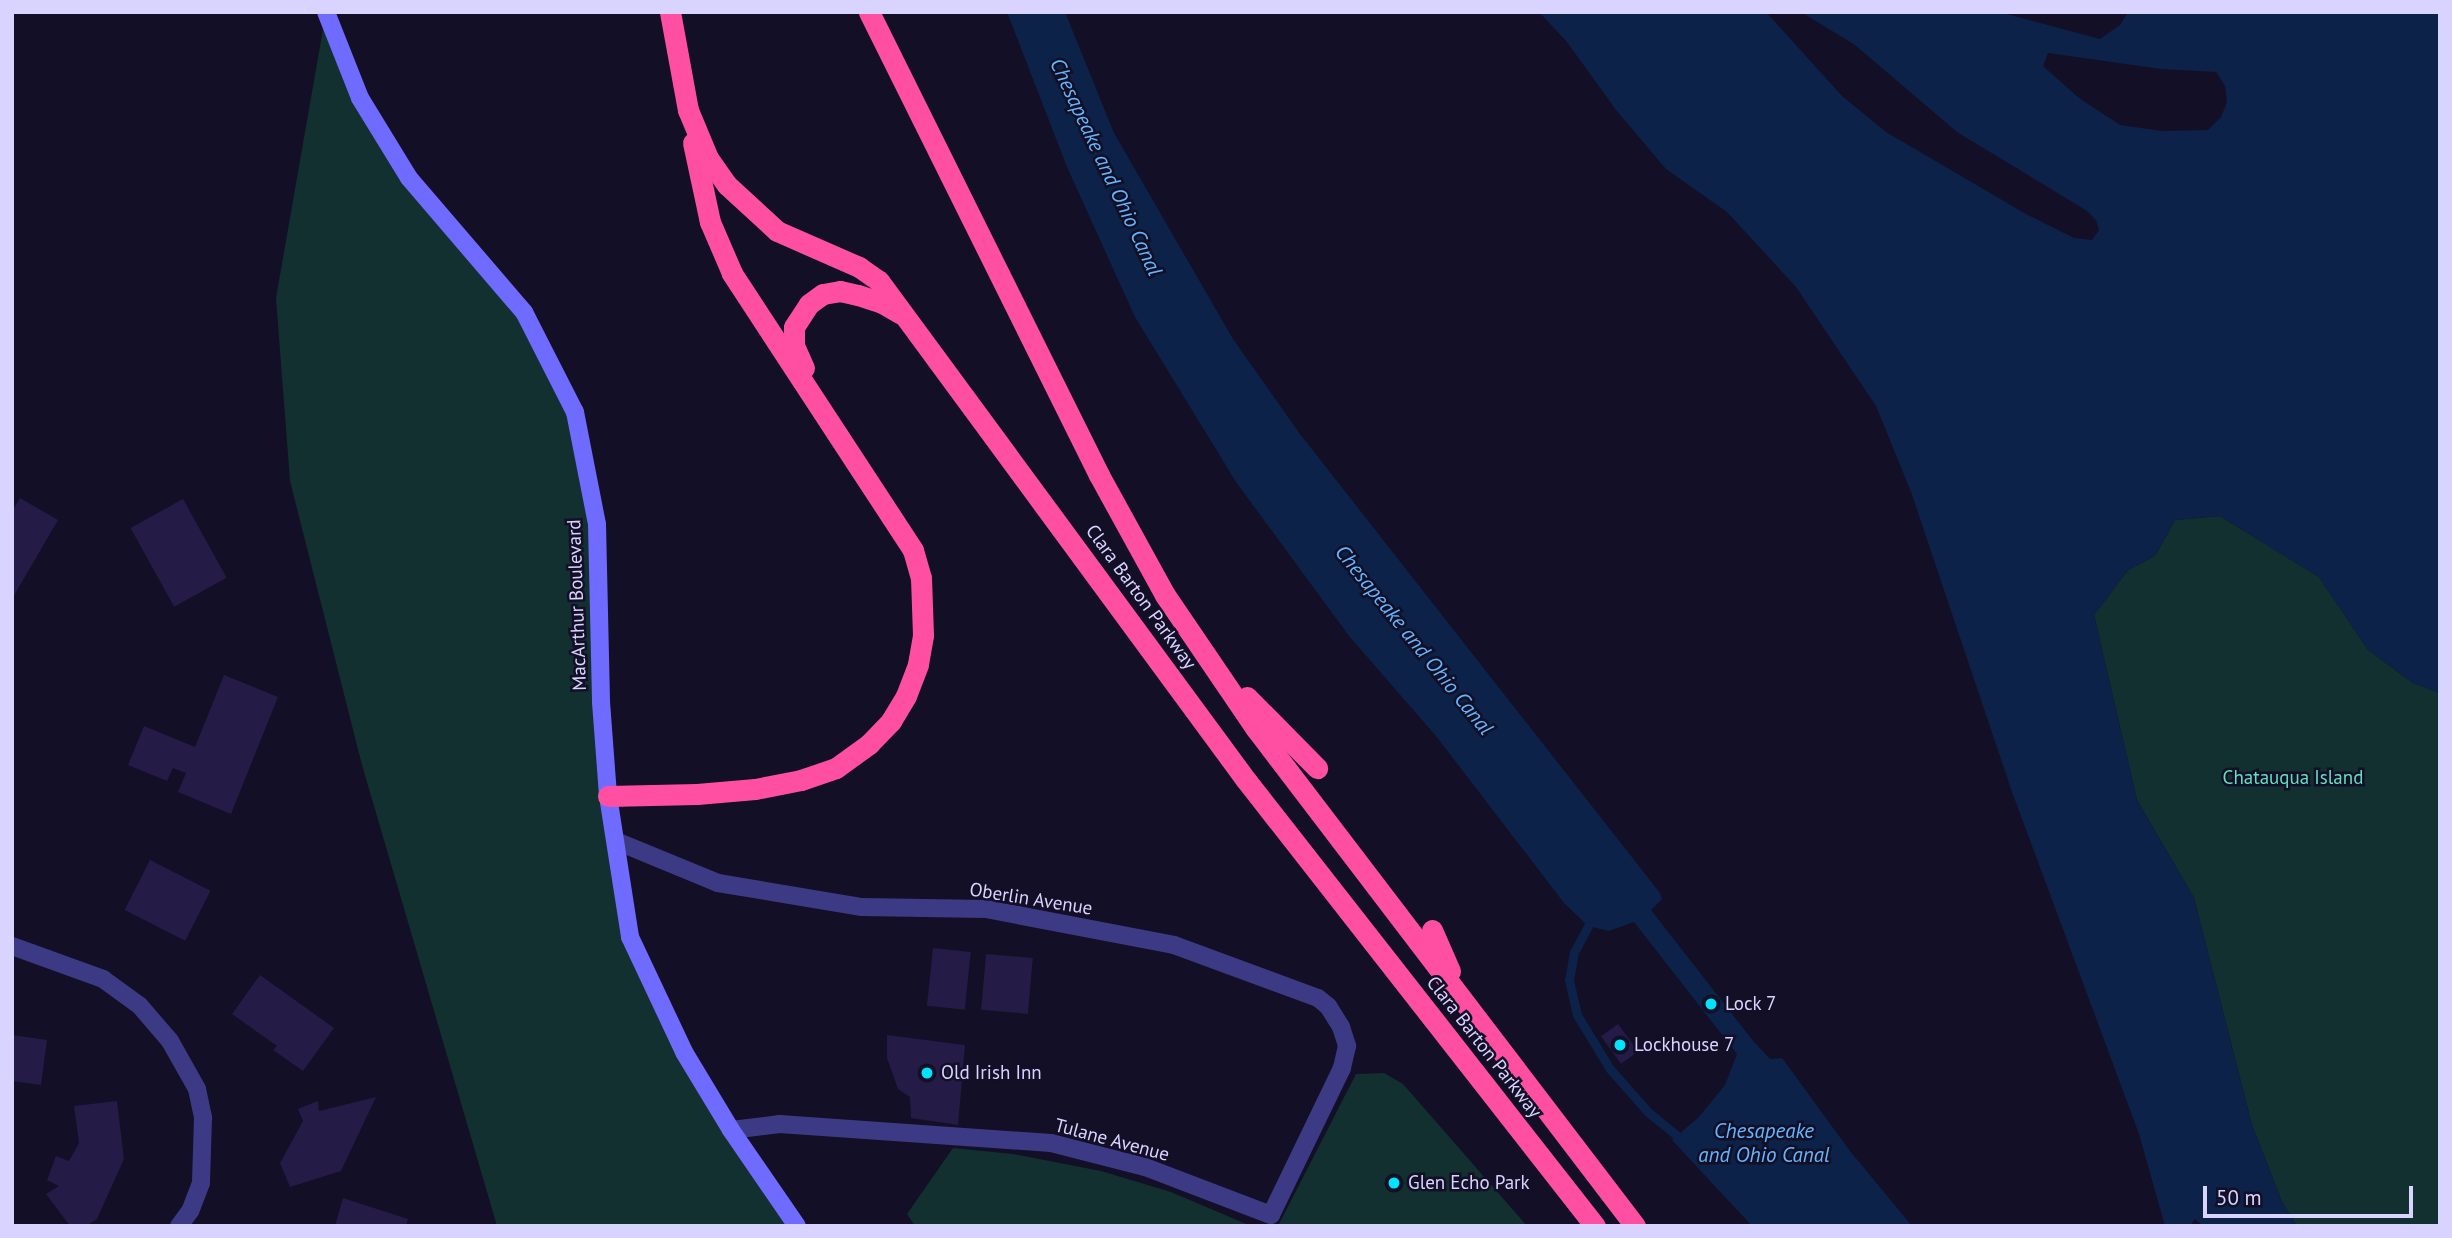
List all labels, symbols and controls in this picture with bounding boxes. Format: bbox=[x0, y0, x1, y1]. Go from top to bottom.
water label: Chesapeake and Ohio Canal bbox=[1044, 54, 1168, 280]
street label: MacArthur Boulevard bbox=[563, 519, 591, 691]
street label: Clara Barton Parkway bbox=[1081, 520, 1201, 674]
water label: Chesapeake and Ohio Canal bbox=[1330, 540, 1498, 740]
park label: Chatauqua Island bbox=[2223, 767, 2363, 789]
street label: Oberlin Avenue bbox=[968, 878, 1094, 920]
street label: Clara Barton Parkway bbox=[1422, 972, 1546, 1122]
place label: Lock 7 bbox=[1725, 993, 1777, 1015]
marker: Lock 7 bbox=[1703, 996, 1719, 1012]
place label: Lockhouse 7 bbox=[1634, 1034, 1734, 1056]
marker: Lockhouse 7 bbox=[1612, 1037, 1628, 1053]
place label: Old Irish Inn bbox=[941, 1062, 1042, 1084]
marker: Old Irish Inn bbox=[919, 1065, 935, 1081]
street label: Tulane Avenue bbox=[1052, 1114, 1172, 1166]
water label: Chesapeake and Ohio Canal bbox=[1698, 1118, 1830, 1168]
place label: Glen Echo Park bbox=[1408, 1172, 1530, 1194]
scale bar bbox=[2207, 1172, 2417, 1216]
marker: Glen Echo Park bbox=[1386, 1175, 1402, 1191]
text: 50 m bbox=[2216, 1184, 2262, 1211]

